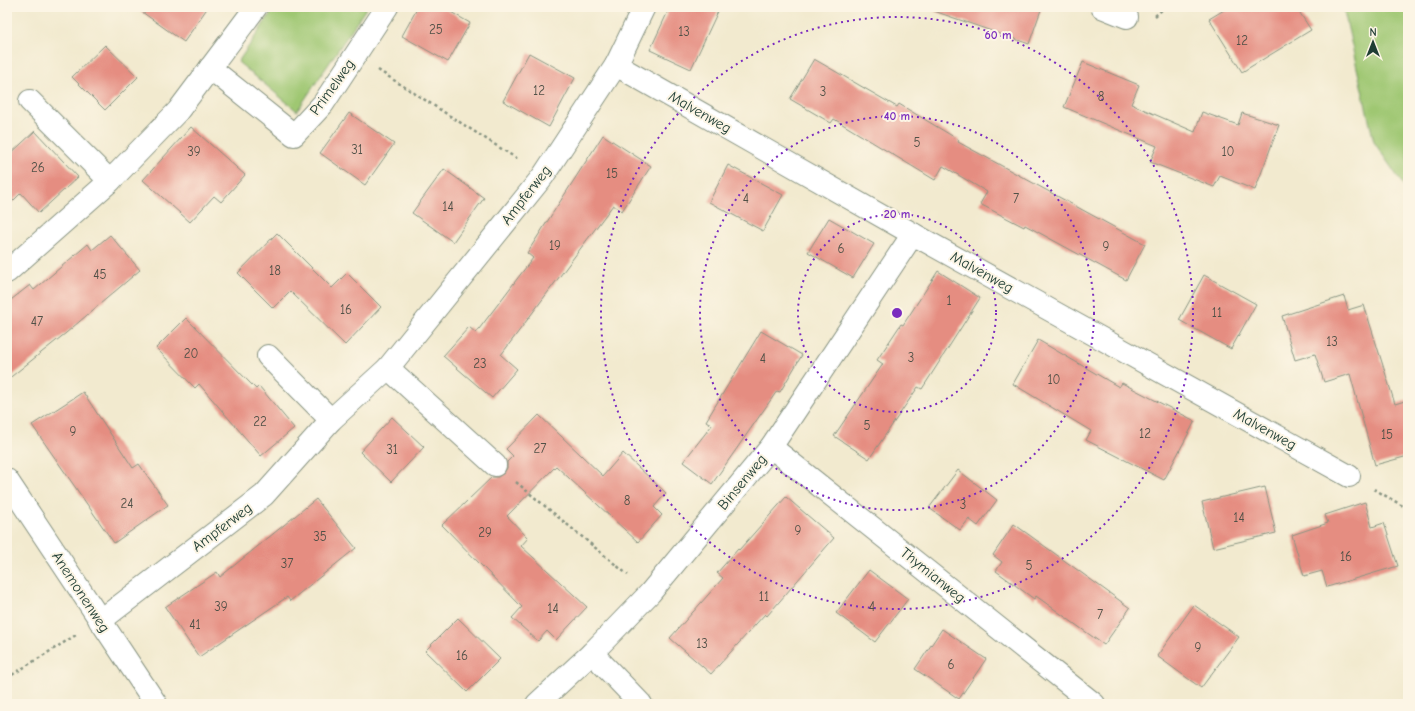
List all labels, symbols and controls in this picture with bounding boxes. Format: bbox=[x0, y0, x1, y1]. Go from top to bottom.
house number: 25 bbox=[429, 22, 443, 37]
north arrow bbox=[1353, 22, 1393, 62]
house number: 13 bbox=[678, 24, 690, 39]
text: N bbox=[1369, 26, 1377, 39]
text: 60 m bbox=[985, 28, 1011, 42]
house number: 12 bbox=[1236, 33, 1248, 48]
street label: Primelweg bbox=[306, 55, 358, 119]
house number: 12 bbox=[533, 83, 545, 98]
house number: 3 bbox=[820, 84, 826, 99]
street label: Malvenweg bbox=[665, 87, 735, 137]
house number: 8 bbox=[1098, 89, 1105, 104]
text: 40 m bbox=[884, 109, 910, 123]
house number: 5 bbox=[913, 135, 921, 150]
house number: 31 bbox=[351, 142, 363, 157]
house number: 39 bbox=[187, 144, 201, 159]
house number: 10 bbox=[1221, 144, 1235, 159]
house number: 26 bbox=[31, 160, 45, 175]
street label: Ampferweg bbox=[497, 162, 555, 228]
house number: 15 bbox=[606, 166, 618, 181]
house number: 4 bbox=[743, 191, 749, 206]
house number: 7 bbox=[1013, 191, 1019, 206]
house number: 14 bbox=[442, 199, 454, 214]
text: 20 m bbox=[884, 207, 910, 221]
house number: 19 bbox=[549, 238, 561, 253]
house number: 9 bbox=[1103, 239, 1110, 254]
house number: 6 bbox=[837, 241, 845, 256]
street label: Malvenweg bbox=[947, 247, 1017, 297]
house number: 18 bbox=[269, 263, 281, 278]
house number: 45 bbox=[93, 267, 107, 282]
house number: 1 bbox=[946, 293, 952, 308]
house number: 16 bbox=[340, 302, 352, 317]
house number: 11 bbox=[1212, 305, 1222, 320]
centre of rings bbox=[890, 306, 904, 320]
house number: 47 bbox=[31, 314, 43, 329]
house number: 13 bbox=[1326, 334, 1338, 349]
house number: 20 bbox=[184, 346, 198, 361]
house number: 3 bbox=[908, 350, 914, 365]
house number: 4 bbox=[760, 351, 766, 366]
house number: 23 bbox=[473, 356, 487, 371]
house number: 10 bbox=[1047, 372, 1061, 387]
street label: Malvenweg bbox=[1230, 404, 1300, 454]
house number: 22 bbox=[253, 414, 267, 429]
house number: 5 bbox=[863, 418, 871, 433]
house number: 9 bbox=[70, 424, 77, 439]
house number: 12 bbox=[1139, 426, 1151, 441]
house number: 15 bbox=[1381, 427, 1393, 442]
house number: 27 bbox=[534, 441, 546, 456]
house number: 31 bbox=[386, 442, 398, 457]
street label: Binsenweg bbox=[714, 450, 770, 514]
house number: 8 bbox=[624, 493, 631, 508]
house number: 24 bbox=[120, 496, 134, 511]
house number: 3 bbox=[960, 497, 966, 512]
street label: Ampferweg bbox=[188, 499, 256, 555]
house number: 14 bbox=[1233, 510, 1245, 525]
house number: 9 bbox=[795, 523, 802, 538]
house number: 29 bbox=[478, 525, 492, 540]
house number: 35 bbox=[313, 529, 327, 544]
street label: Thymianweg bbox=[897, 543, 969, 607]
street label: Anemonenweg bbox=[48, 548, 114, 636]
house number: 16 bbox=[1340, 549, 1352, 564]
house number: 37 bbox=[281, 556, 293, 571]
house number: 5 bbox=[1025, 558, 1033, 573]
house number: 11 bbox=[759, 589, 769, 604]
house number: 39 bbox=[214, 599, 228, 614]
house number: 4 bbox=[869, 599, 875, 614]
house number: 14 bbox=[547, 601, 559, 616]
house number: 7 bbox=[1097, 607, 1103, 622]
house number: 41 bbox=[189, 617, 201, 632]
house number: 13 bbox=[696, 636, 708, 651]
house number: 9 bbox=[1195, 640, 1202, 655]
house number: 16 bbox=[456, 648, 468, 663]
house number: 6 bbox=[947, 657, 955, 672]

